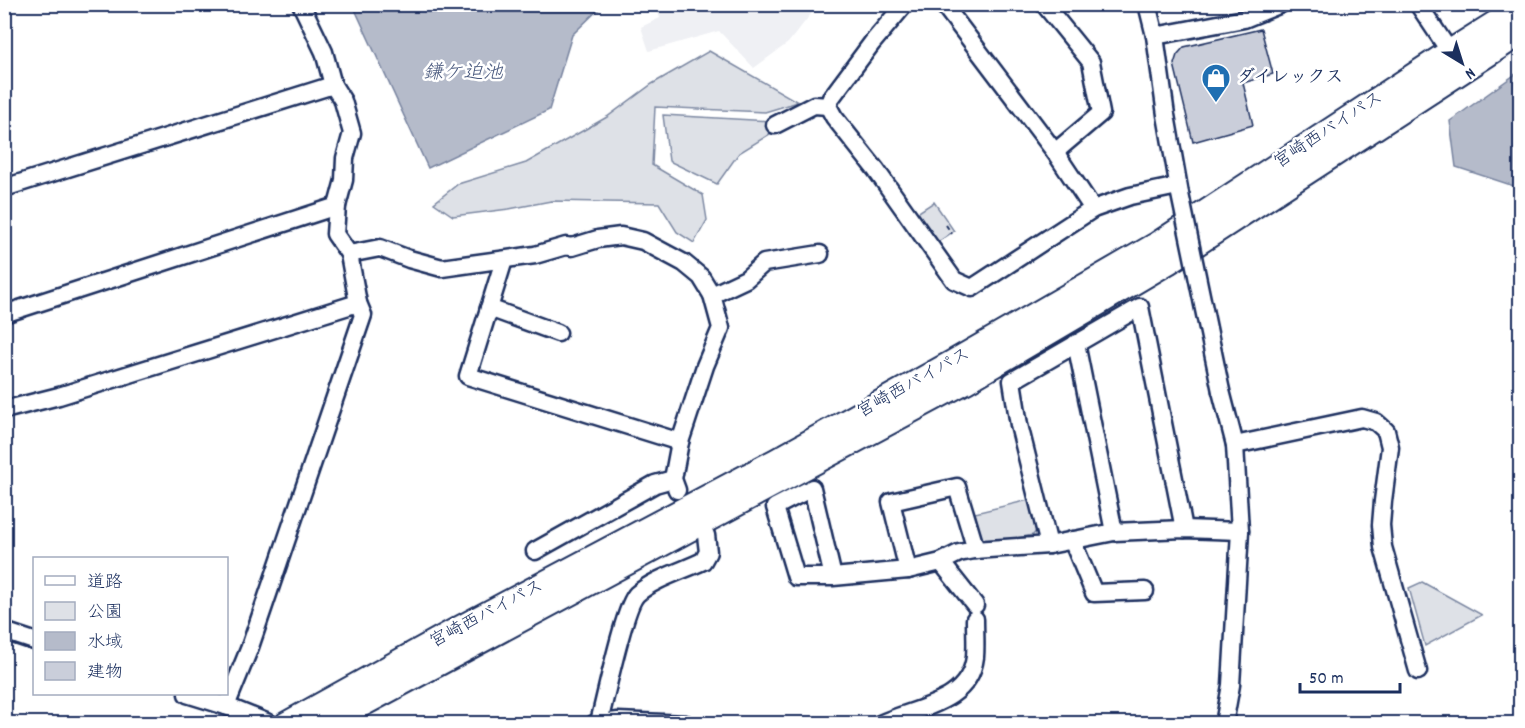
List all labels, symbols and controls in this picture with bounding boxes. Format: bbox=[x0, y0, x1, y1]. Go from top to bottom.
north arrow bbox=[1432, 33, 1492, 93]
water label: 鎌ケ迫池 bbox=[423, 60, 504, 88]
text: N bbox=[1459, 61, 1480, 84]
shop icon: ダイレックス bbox=[1200, 62, 1232, 104]
place label: ダイレックス bbox=[1237, 66, 1343, 91]
street label: 宮崎西バイパス bbox=[1270, 86, 1388, 176]
street label: 宮崎西バイパス bbox=[853, 343, 975, 425]
legend bbox=[33, 557, 228, 695]
text: 道路 bbox=[87, 571, 123, 596]
street label: 宮崎西バイパス bbox=[426, 574, 548, 656]
text: 公園 bbox=[87, 601, 123, 626]
text: 水域 bbox=[87, 631, 123, 656]
scale bar bbox=[1300, 656, 1400, 694]
text: 建物 bbox=[87, 661, 123, 686]
text: 50 m bbox=[1309, 667, 1344, 692]

